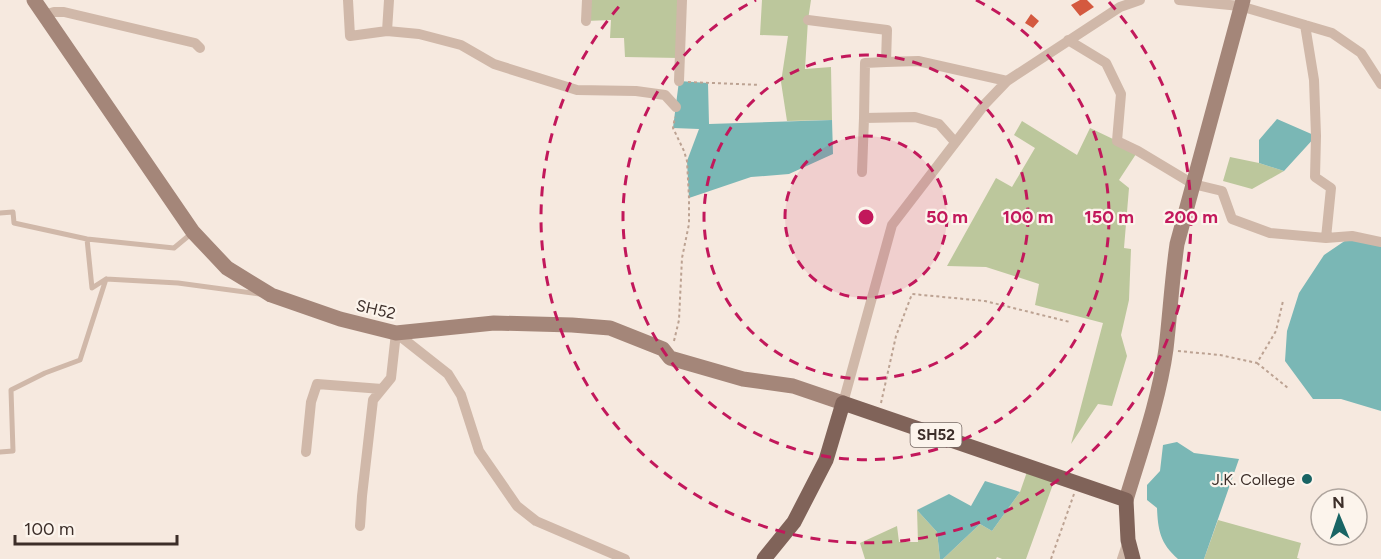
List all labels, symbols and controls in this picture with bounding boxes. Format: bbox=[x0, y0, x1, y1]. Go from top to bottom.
text: 50 m bbox=[926, 206, 968, 228]
text: 100 m bbox=[1003, 206, 1053, 228]
text: 150 m bbox=[1084, 206, 1134, 228]
text: 200 m bbox=[1164, 206, 1218, 228]
centre of rings bbox=[856, 207, 876, 227]
street label: SH52 bbox=[354, 296, 398, 323]
road number: SH52 bbox=[910, 423, 962, 447]
place label: J.K. College bbox=[1212, 470, 1295, 489]
marker: J.K. College bbox=[1300, 472, 1314, 486]
north arrow bbox=[1309, 487, 1369, 547]
text: N bbox=[1332, 493, 1345, 512]
scale bar bbox=[15, 508, 177, 546]
text: 100 m bbox=[24, 518, 74, 540]

